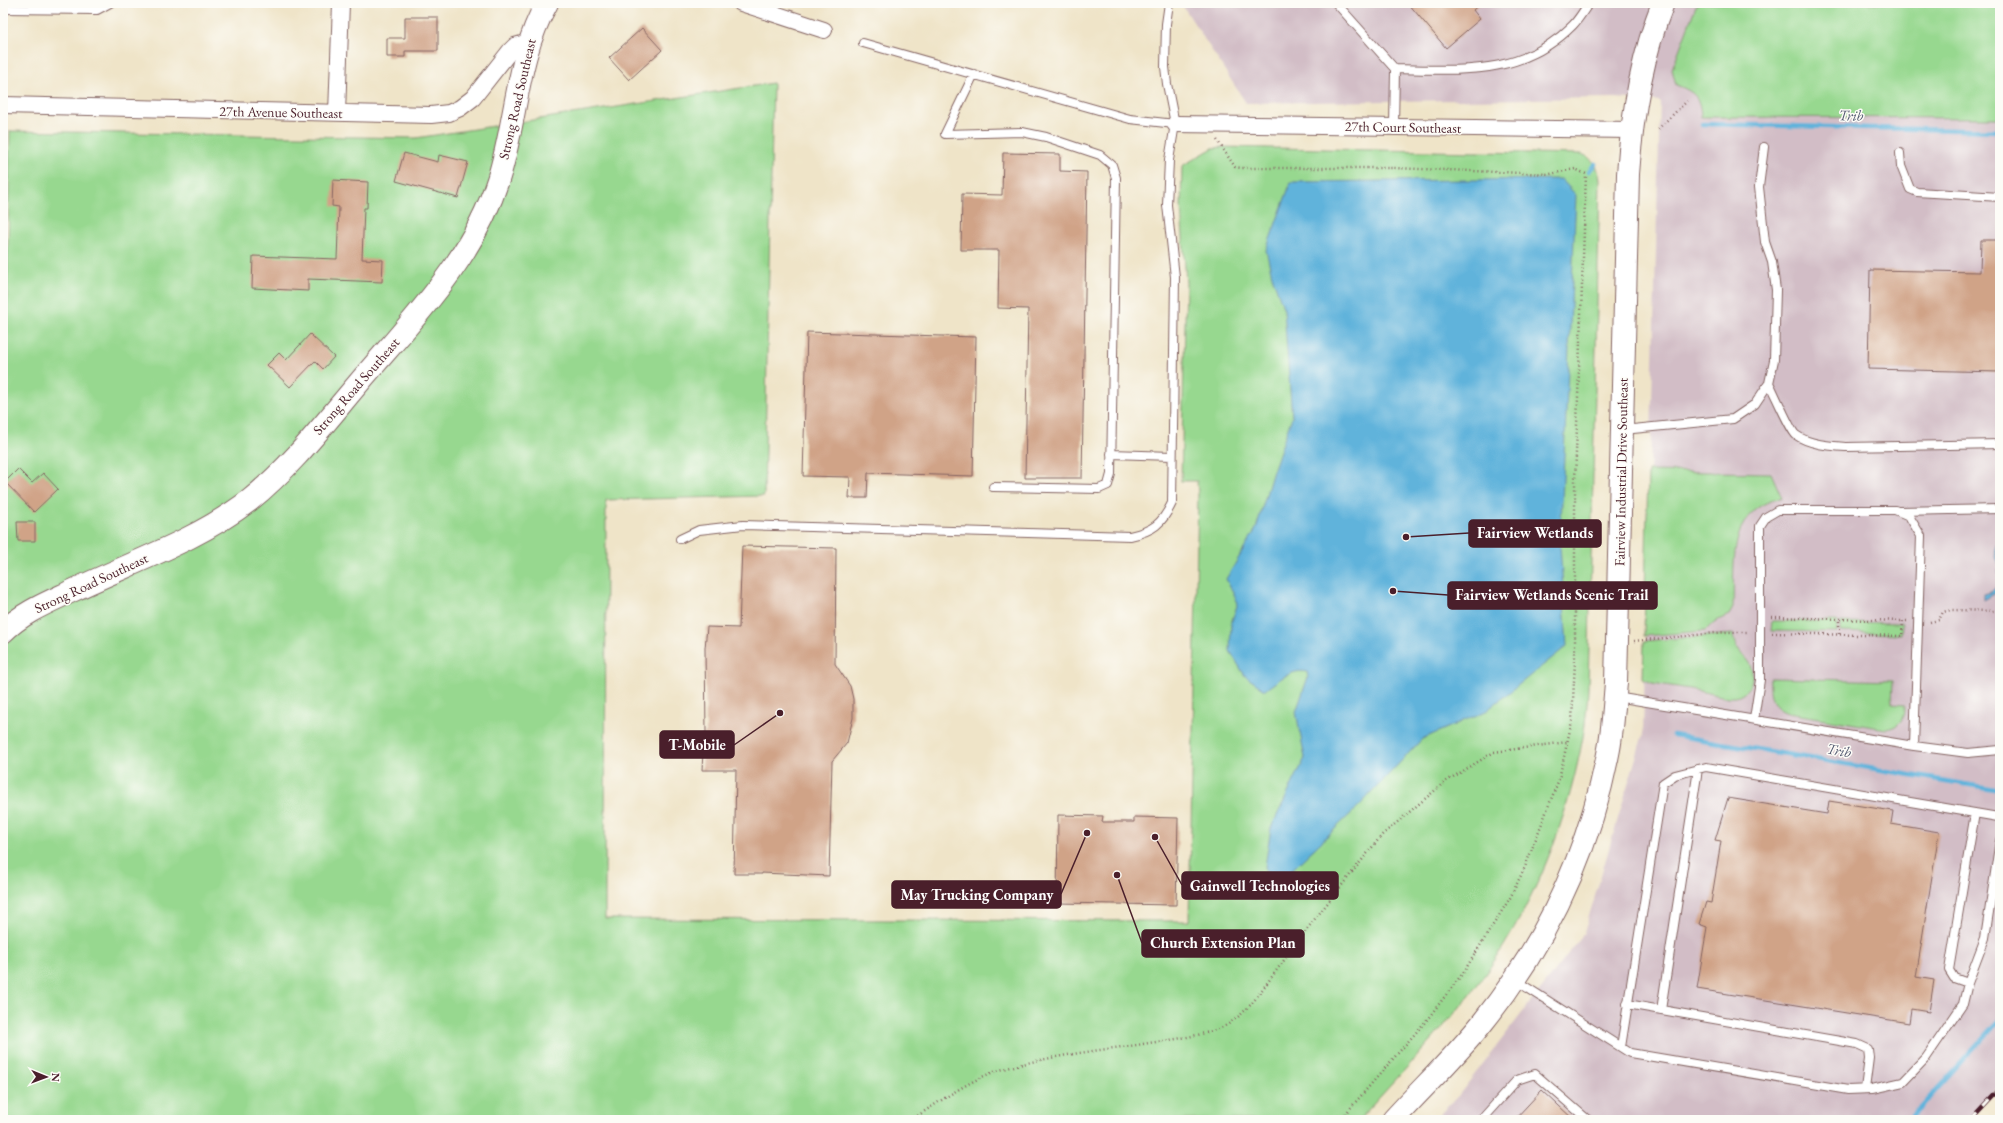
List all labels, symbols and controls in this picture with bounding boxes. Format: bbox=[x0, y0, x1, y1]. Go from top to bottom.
street label: Strong Road Southeast bbox=[494, 36, 540, 161]
street label: 27th Avenue Southeast bbox=[219, 102, 343, 122]
water label: Trib bbox=[1839, 105, 1864, 125]
street label: 27th Court Southeast bbox=[1345, 117, 1462, 137]
street label: Strong Road Southeast bbox=[309, 333, 404, 438]
street label: Fairview Industrial Drive Southeast bbox=[1610, 377, 1632, 566]
callout: Fairview Wetlands bbox=[1469, 520, 1601, 547]
text: Fairview Wetlands bbox=[1477, 523, 1593, 542]
street label: Strong Road Southeast bbox=[31, 549, 151, 617]
callout: Fairview Wetlands Scenic Trail bbox=[1448, 582, 1657, 609]
text: Fairview Wetlands Scenic Trail bbox=[1455, 585, 1649, 604]
callout: T-Mobile bbox=[660, 731, 734, 758]
text: T-Mobile bbox=[668, 735, 726, 754]
water label: Trib bbox=[1825, 739, 1853, 762]
callout: Gainwell Technologies bbox=[1182, 872, 1338, 899]
text: Gainwell Technologies bbox=[1190, 876, 1330, 895]
callout: May Trucking Company bbox=[892, 881, 1061, 908]
text: May Trucking Company bbox=[901, 885, 1054, 904]
callout: Church Extension Plan bbox=[1142, 930, 1304, 957]
text: Church Extension Plan bbox=[1150, 933, 1296, 952]
north arrow bbox=[26, 1057, 66, 1097]
text: N bbox=[49, 1073, 63, 1082]

